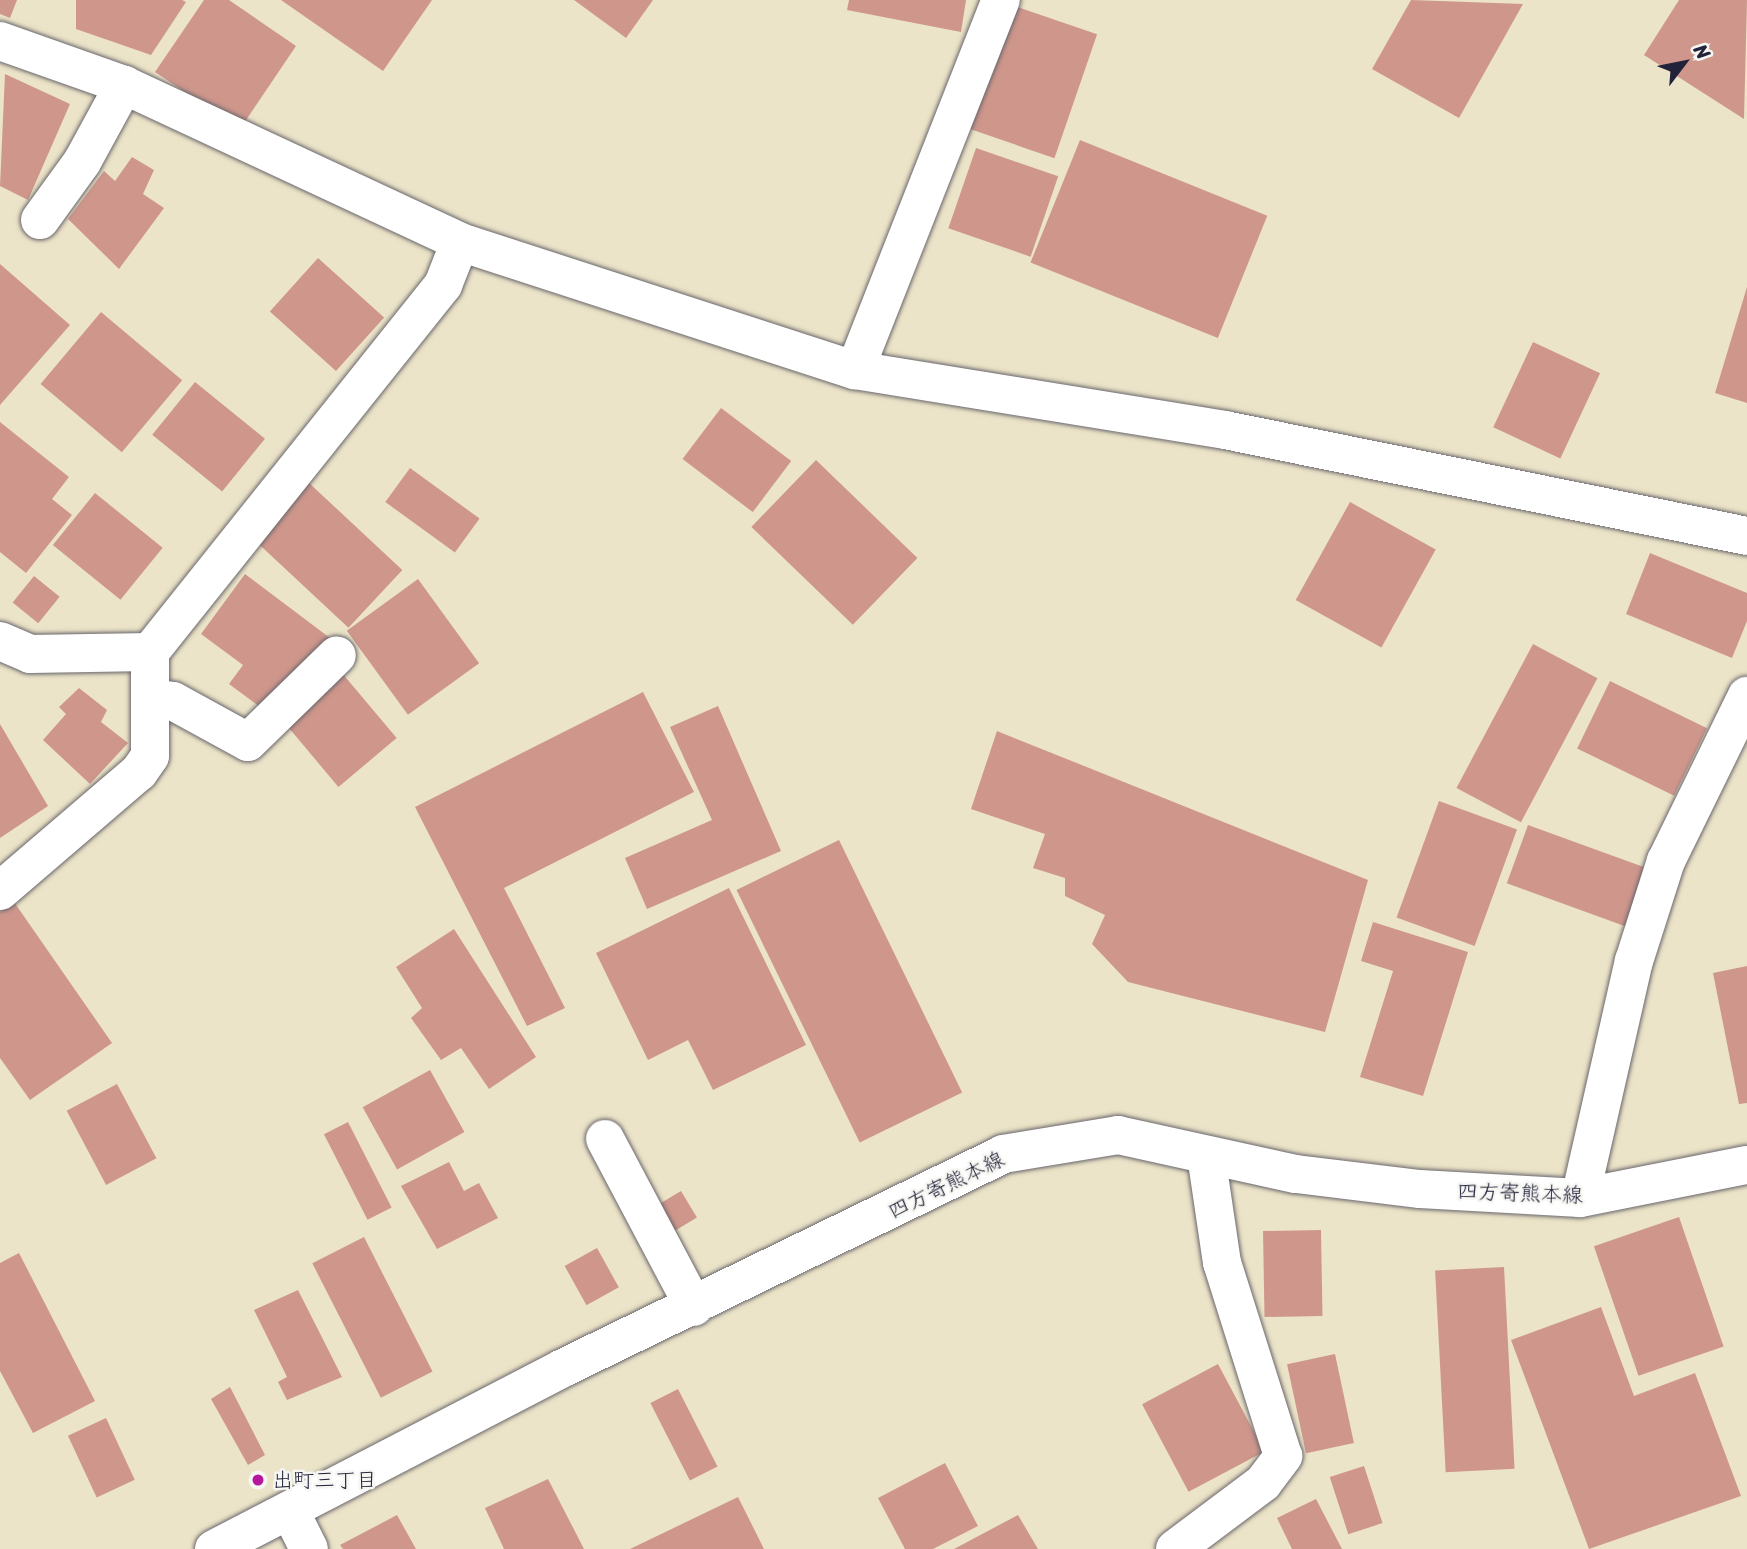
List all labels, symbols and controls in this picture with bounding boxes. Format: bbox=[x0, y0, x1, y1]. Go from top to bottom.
north arrow bbox=[1649, 28, 1719, 98]
text: N bbox=[1685, 37, 1720, 66]
street label: 四方寄熊本線 bbox=[884, 1146, 1008, 1224]
street label: 四方寄熊本線 bbox=[1457, 1178, 1583, 1208]
place label: 出町三丁目 bbox=[272, 1467, 377, 1493]
marker: 出町三丁目 bbox=[250, 1472, 266, 1488]

